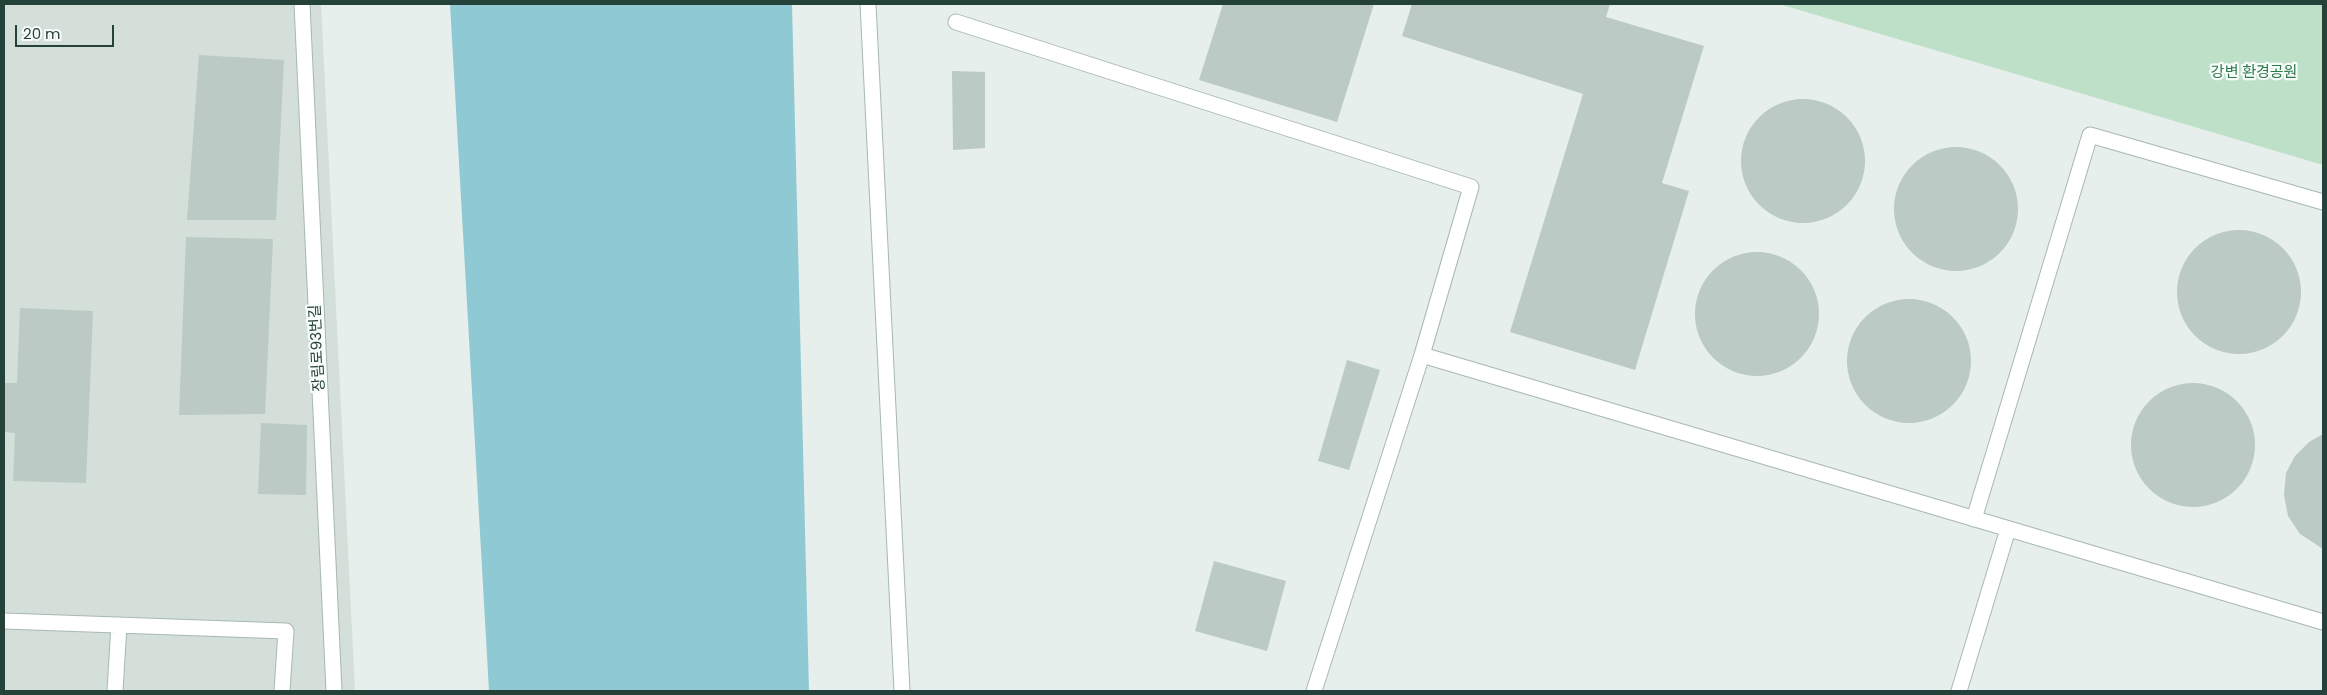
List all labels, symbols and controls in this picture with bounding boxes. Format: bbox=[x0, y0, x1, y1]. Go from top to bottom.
scale bar bbox=[18, 15, 116, 47]
text: 20 m bbox=[23, 23, 61, 44]
park label: 강변 환경공원 bbox=[2211, 64, 2297, 82]
street label: 장림로93번길 bbox=[307, 304, 329, 392]

